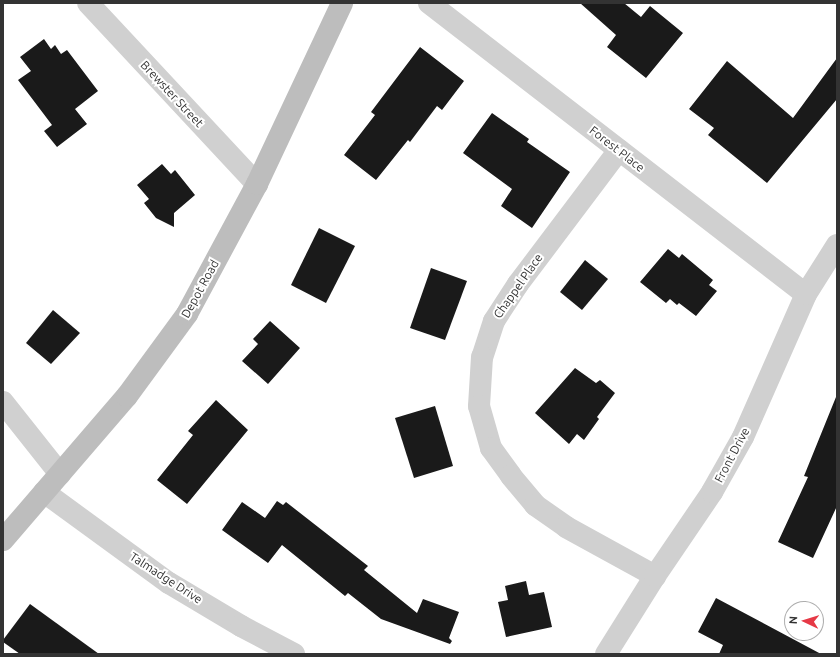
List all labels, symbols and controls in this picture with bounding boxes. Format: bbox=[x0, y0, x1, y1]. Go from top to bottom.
street label: Brewster Street bbox=[138, 58, 206, 130]
street label: Forest Place bbox=[587, 123, 647, 175]
street label: Chappel Place bbox=[490, 251, 546, 321]
street label: Depot Road bbox=[178, 257, 222, 321]
street label: Front Drive bbox=[711, 425, 753, 485]
street label: Talmadge Drive bbox=[127, 549, 205, 607]
north arrow bbox=[784, 601, 824, 641]
text: N bbox=[787, 616, 799, 625]

